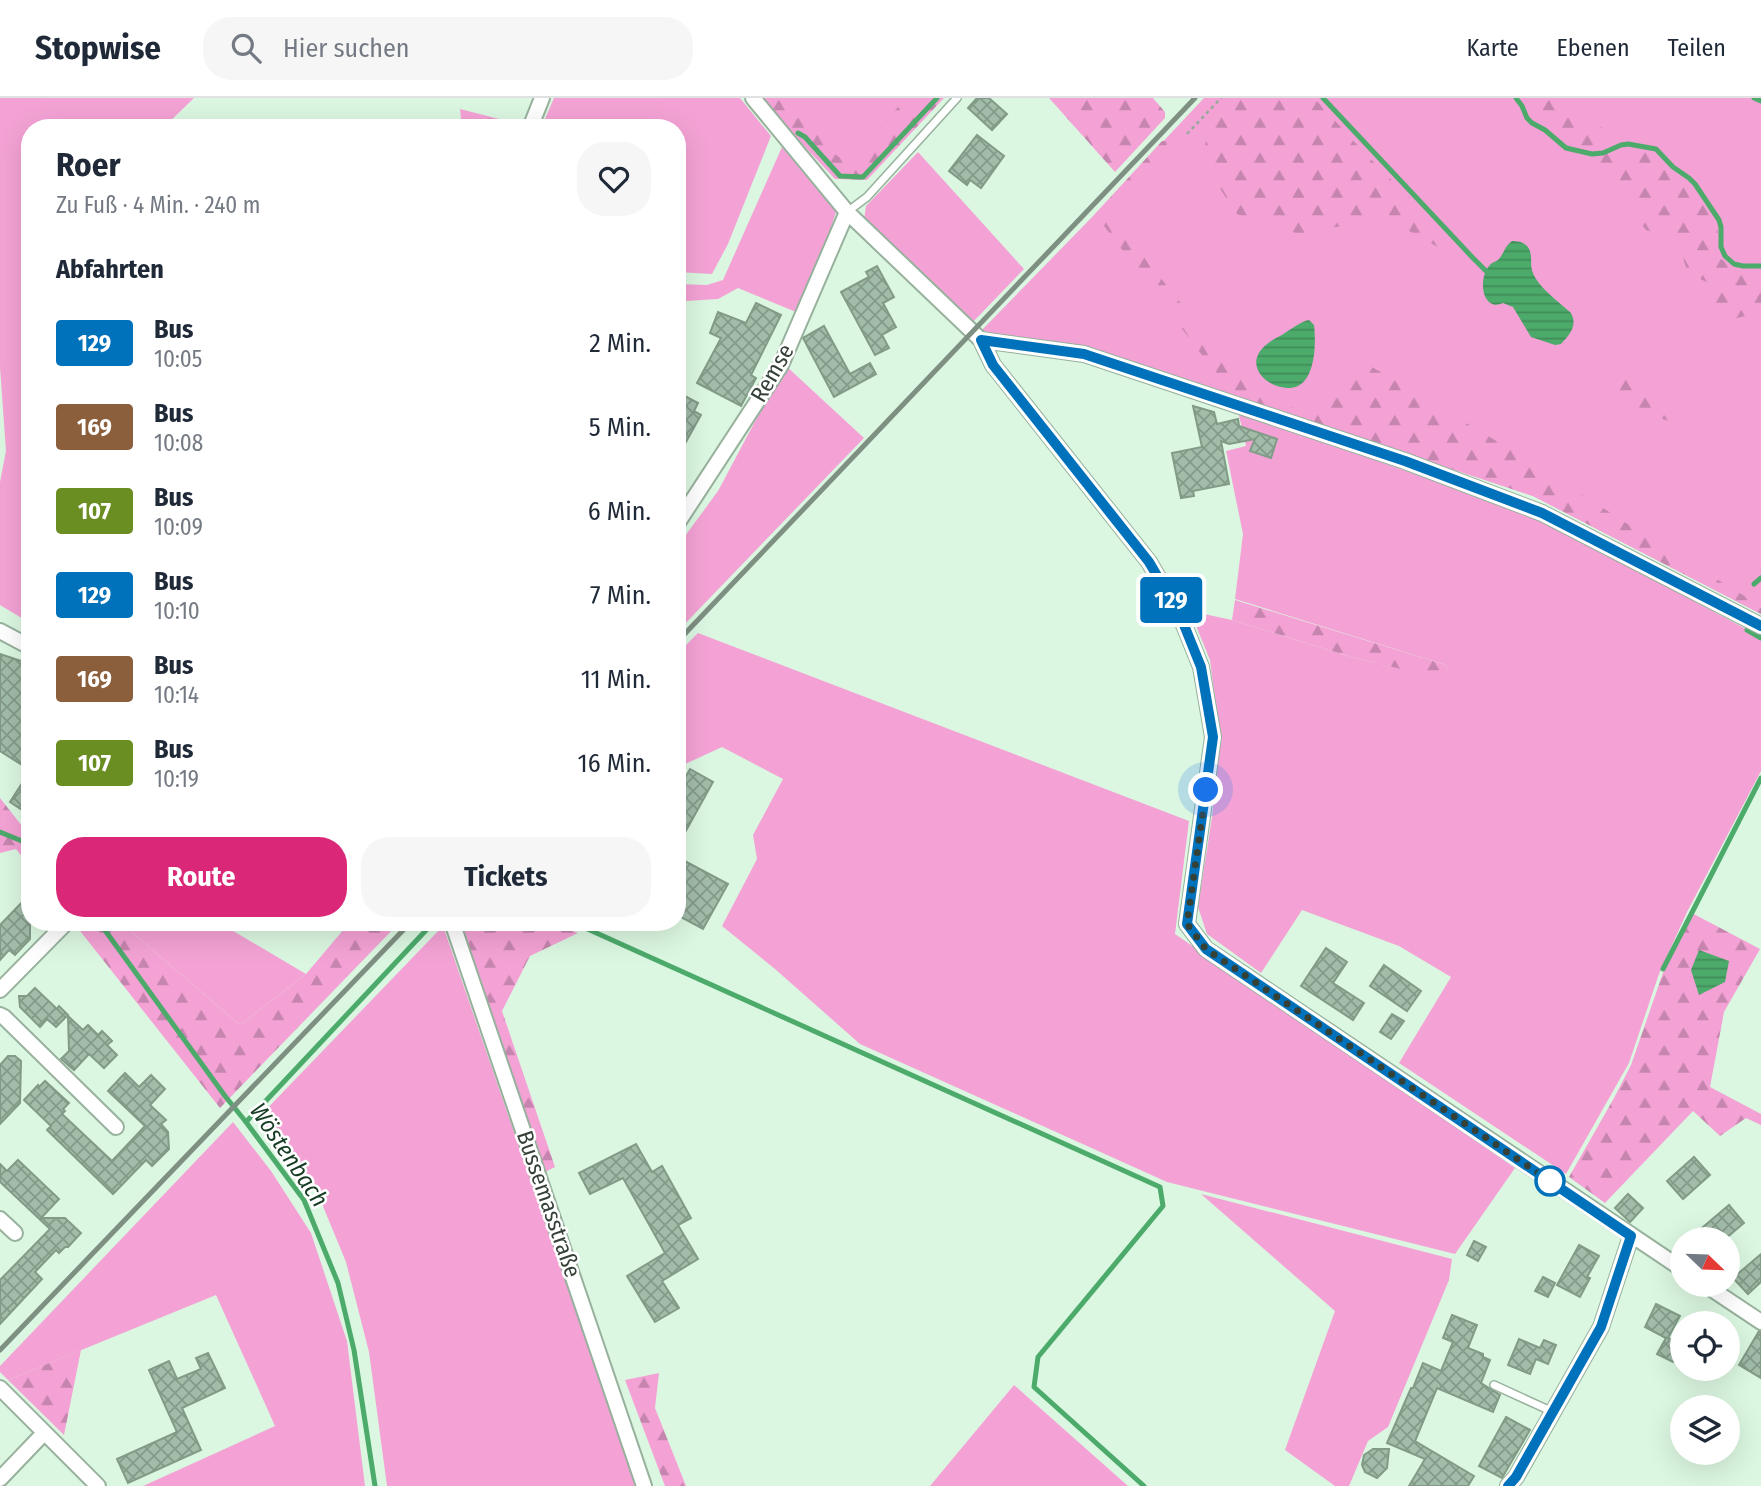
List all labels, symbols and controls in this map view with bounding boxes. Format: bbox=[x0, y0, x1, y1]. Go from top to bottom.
search box bbox=[203, 17, 693, 80]
text: Stopwise bbox=[35, 28, 161, 68]
icon: search bbox=[227, 29, 265, 67]
text: Hier suchen bbox=[283, 33, 410, 64]
text: Karte bbox=[1467, 34, 1519, 62]
text: Ebenen bbox=[1557, 34, 1630, 62]
text: Teilen bbox=[1668, 34, 1726, 62]
button: heart bbox=[577, 142, 651, 216]
text: Roer bbox=[56, 145, 120, 185]
text: Zu Fuß · 4 Min. · 240 m bbox=[56, 191, 260, 219]
text: Abfahrten bbox=[56, 254, 164, 285]
text: Bus bbox=[154, 314, 193, 345]
text: 2 Min. bbox=[589, 328, 651, 359]
text: 129 bbox=[78, 329, 111, 357]
street label: Remse bbox=[744, 339, 800, 407]
text: 10:05 bbox=[154, 345, 202, 373]
text: Bus bbox=[154, 398, 193, 429]
text: 5 Min. bbox=[589, 412, 651, 443]
text: 169 bbox=[77, 413, 112, 441]
text: 10:08 bbox=[154, 429, 203, 457]
text: Bus bbox=[154, 482, 193, 513]
text: 6 Min. bbox=[588, 496, 651, 527]
text: 107 bbox=[78, 497, 111, 525]
text: 10:09 bbox=[154, 513, 203, 541]
text: Bus bbox=[154, 566, 193, 597]
line badge: 129 bbox=[1131, 577, 1211, 623]
text: 7 Min. bbox=[590, 580, 651, 611]
text: 129 bbox=[78, 581, 111, 609]
text: 129 bbox=[1154, 586, 1188, 614]
text: 10:10 bbox=[154, 597, 200, 625]
text: Bus bbox=[154, 650, 193, 681]
text: 11 Min. bbox=[581, 664, 651, 695]
text: 169 bbox=[77, 665, 112, 693]
text: 10:14 bbox=[154, 681, 199, 709]
text: Bus bbox=[154, 734, 193, 765]
text: 16 Min. bbox=[578, 748, 651, 779]
text: 107 bbox=[78, 749, 111, 777]
text: 10:19 bbox=[154, 765, 199, 793]
your location bbox=[1188, 772, 1223, 807]
button: Route bbox=[56, 837, 347, 917]
button: Tickets bbox=[361, 837, 651, 917]
water label: Wöstenbach bbox=[244, 1098, 334, 1212]
street label: Bussemasstraße bbox=[511, 1127, 587, 1281]
unlabelled marker bbox=[1535, 1166, 1565, 1196]
north arrow bbox=[1670, 1227, 1740, 1297]
map controls bbox=[1670, 1227, 1740, 1465]
button: locate bbox=[1670, 1311, 1740, 1381]
button: layers bbox=[1670, 1395, 1740, 1465]

